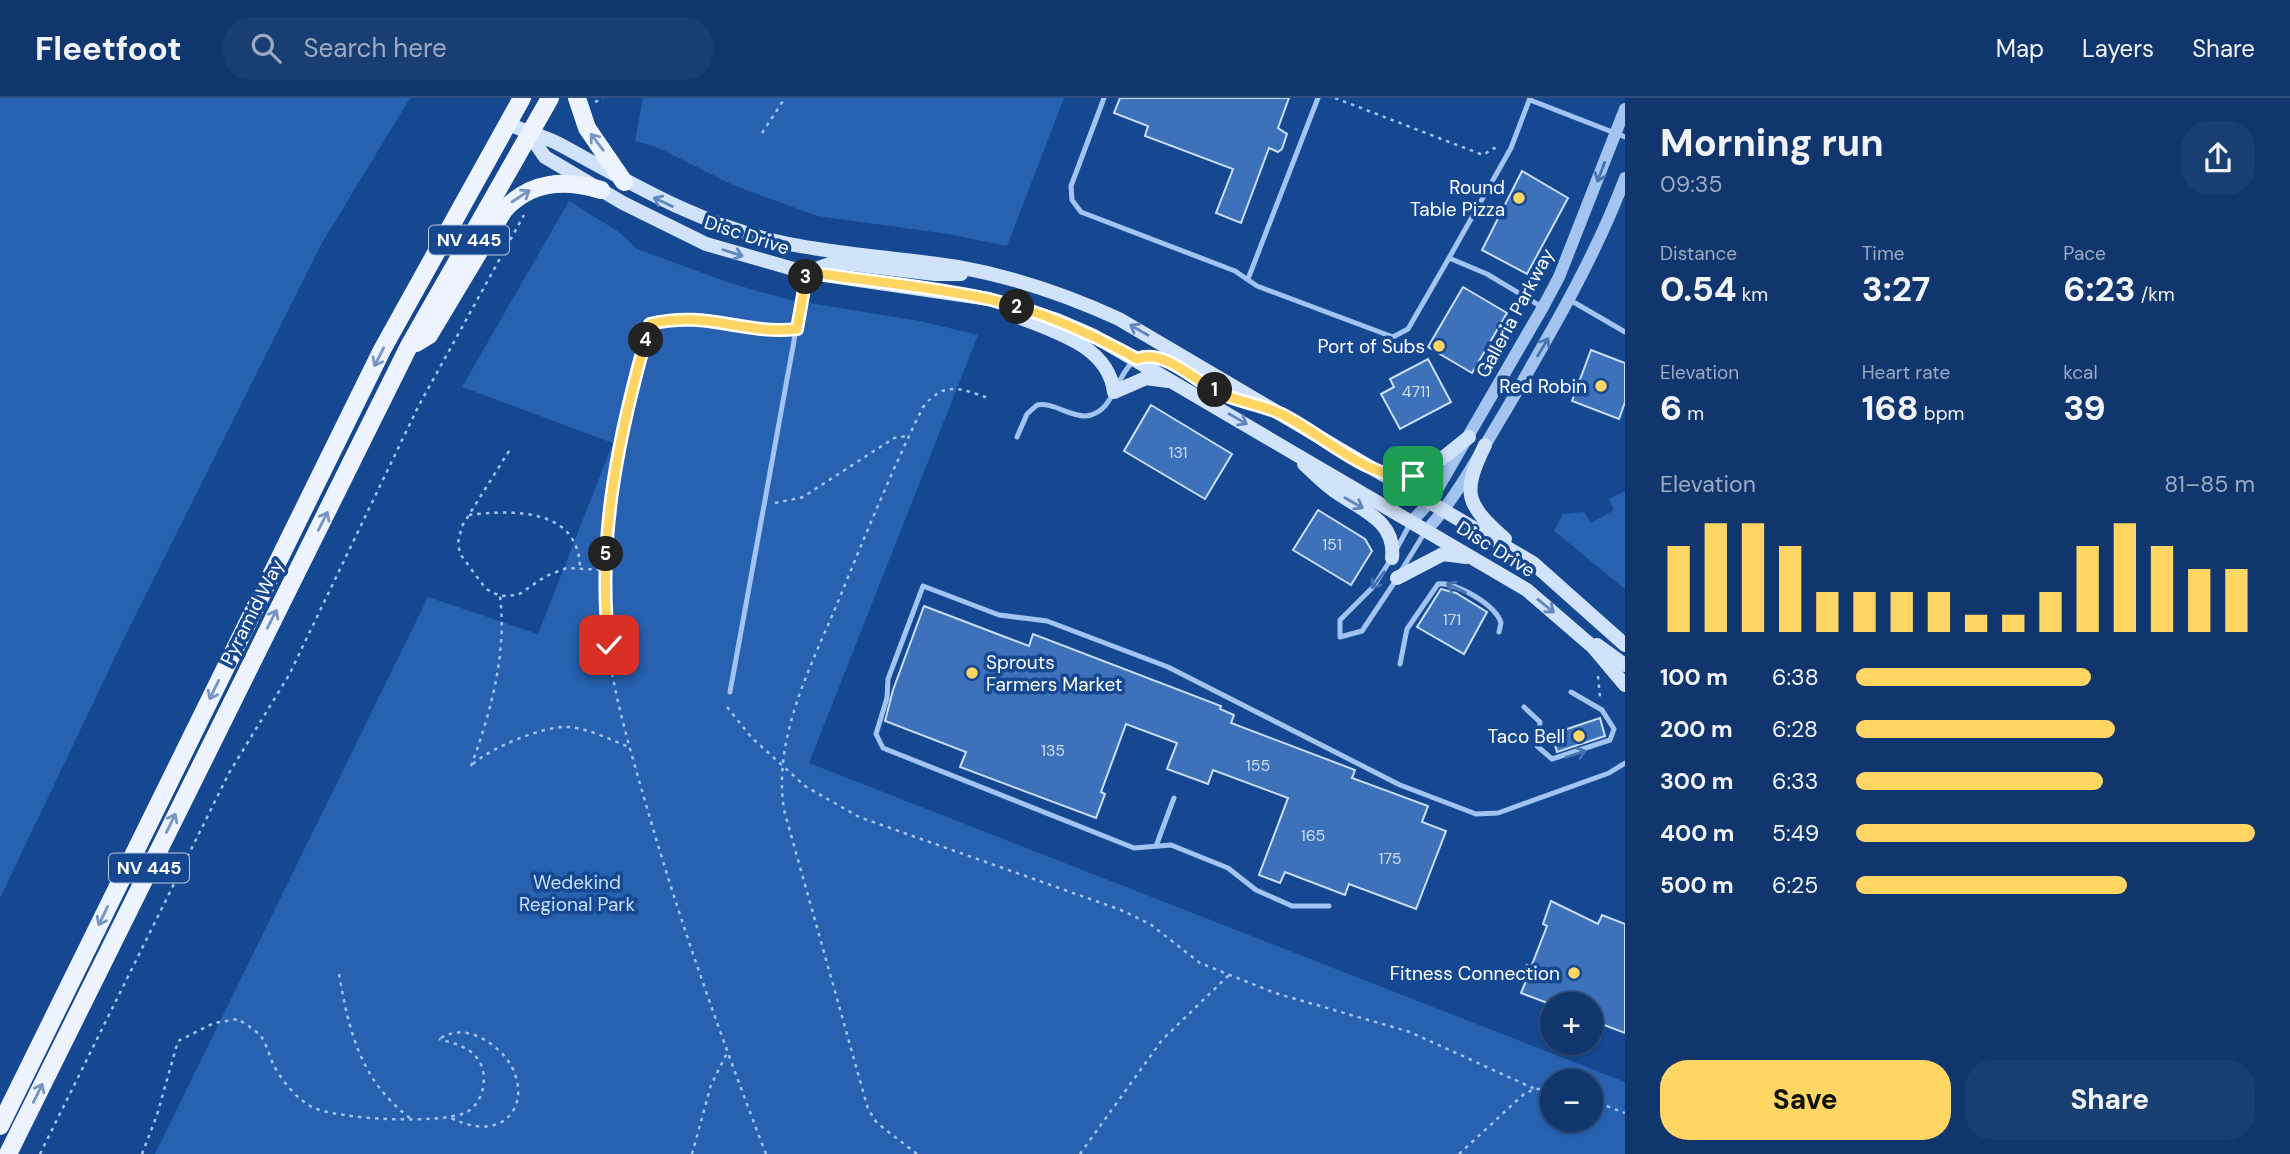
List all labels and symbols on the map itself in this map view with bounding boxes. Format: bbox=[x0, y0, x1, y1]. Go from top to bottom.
one-way arrow bbox=[589, 133, 604, 151]
one-way arrow bbox=[1593, 161, 1606, 183]
place label: Round Table Pizza bbox=[1410, 175, 1505, 222]
one-way arrow bbox=[511, 189, 530, 203]
marker: Round Table Pizza bbox=[1511, 190, 1527, 206]
one-way arrow bbox=[653, 194, 674, 208]
street label: Disc Drive bbox=[701, 210, 793, 260]
road number: NV 445 bbox=[429, 225, 509, 254]
street label: Galleria Parkway bbox=[1470, 243, 1560, 382]
one-way arrow bbox=[722, 248, 744, 261]
pin: 3 bbox=[788, 260, 824, 294]
pin: 2 bbox=[1000, 290, 1034, 325]
pin: 4 bbox=[628, 322, 664, 358]
one-way arrow bbox=[1130, 323, 1150, 337]
place label: Port of Subs bbox=[1318, 334, 1425, 359]
one-way arrow bbox=[1536, 337, 1550, 357]
marker: Port of Subs bbox=[1431, 338, 1447, 354]
one-way arrow bbox=[371, 346, 385, 367]
pin: 1 bbox=[1198, 372, 1232, 408]
place label: Red Robin bbox=[1499, 374, 1587, 399]
marker: Red Robin bbox=[1593, 378, 1609, 394]
house number: 4711 bbox=[1402, 381, 1430, 402]
one-way arrow bbox=[1228, 412, 1248, 426]
house number: 131 bbox=[1168, 442, 1188, 463]
pin bbox=[1383, 446, 1443, 506]
one-way arrow bbox=[1344, 496, 1364, 510]
one-way arrow bbox=[316, 511, 330, 532]
street label: Disc Drive bbox=[1452, 515, 1540, 583]
house number: 151 bbox=[1322, 534, 1342, 555]
pin: 5 bbox=[588, 536, 624, 572]
street label: Pyramid Way bbox=[215, 554, 290, 669]
one-way arrow bbox=[1370, 570, 1385, 589]
one-way arrow bbox=[1446, 581, 1467, 595]
one-way arrow bbox=[1537, 598, 1555, 613]
one-way arrow bbox=[265, 609, 279, 630]
house number: 171 bbox=[1443, 609, 1461, 630]
pin bbox=[579, 615, 639, 675]
place label: Sprouts Farmers Market bbox=[986, 650, 1122, 697]
marker: Sprouts Farmers Market bbox=[964, 665, 980, 681]
one-way arrow bbox=[207, 679, 221, 700]
place label: Taco Bell bbox=[1487, 724, 1565, 749]
marker: Taco Bell bbox=[1571, 728, 1587, 744]
house number: 135 bbox=[1041, 740, 1065, 761]
one-way arrow bbox=[1565, 746, 1587, 759]
house number: 155 bbox=[1246, 755, 1270, 776]
one-way arrow bbox=[165, 813, 178, 834]
house number: 165 bbox=[1301, 825, 1325, 846]
house number: 175 bbox=[1379, 848, 1401, 869]
road number: NV 445 bbox=[109, 854, 189, 882]
park label: Wedekind Regional Park bbox=[519, 870, 635, 917]
one-way arrow bbox=[96, 905, 109, 926]
place label: Fitness Connection bbox=[1390, 961, 1560, 986]
marker: Fitness Connection bbox=[1566, 965, 1582, 981]
one-way arrow bbox=[32, 1083, 46, 1104]

